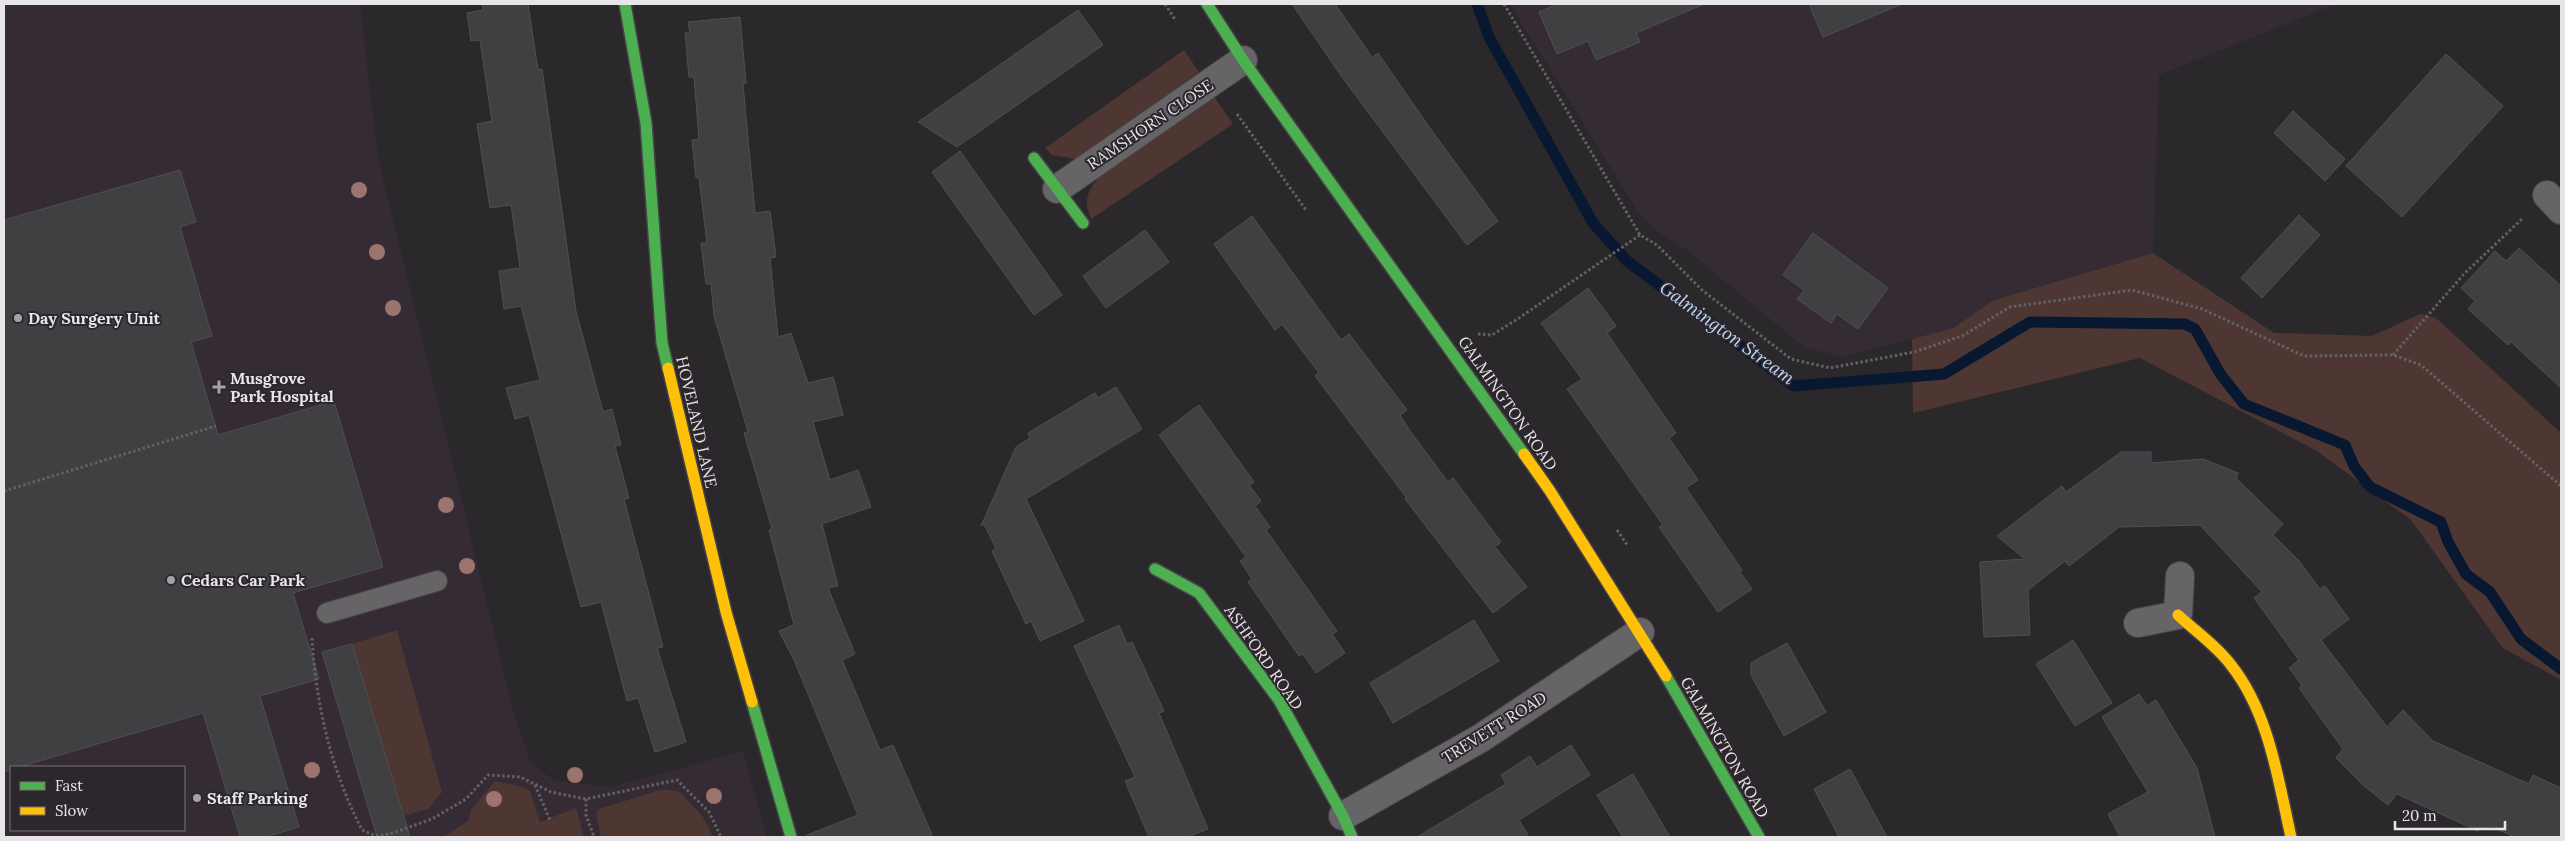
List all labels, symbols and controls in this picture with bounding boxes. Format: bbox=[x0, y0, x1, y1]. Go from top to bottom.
street label: RAMSHORN CLOSE bbox=[1083, 74, 1217, 174]
water label: Galmington Stream bbox=[1655, 276, 1799, 389]
place label: Day Surgery Unit bbox=[28, 308, 161, 328]
marker: Day Surgery Unit bbox=[12, 312, 24, 324]
street label: GALMINGTON ROAD bbox=[1454, 332, 1562, 474]
street label: HOVELAND LANE bbox=[672, 354, 722, 490]
place label: Musgrove Park Hospital bbox=[230, 368, 334, 406]
marker: Musgrove Park Hospital bbox=[212, 380, 226, 394]
place label: Cedars Car Park bbox=[181, 570, 305, 590]
marker: Cedars Car Park bbox=[165, 574, 177, 586]
street label: ASHFORD ROAD bbox=[1220, 600, 1308, 713]
street label: GALMINGTON ROAD bbox=[1676, 673, 1774, 821]
street label: TREVETT ROAD bbox=[1438, 687, 1550, 767]
legend bbox=[10, 766, 185, 831]
text: Fast bbox=[55, 776, 83, 795]
place label: Staff Parking bbox=[207, 788, 308, 808]
marker: Staff Parking bbox=[191, 792, 203, 804]
scale bar bbox=[2395, 798, 2505, 830]
text: Slow bbox=[55, 801, 88, 820]
text: 20 m bbox=[2402, 806, 2437, 825]

